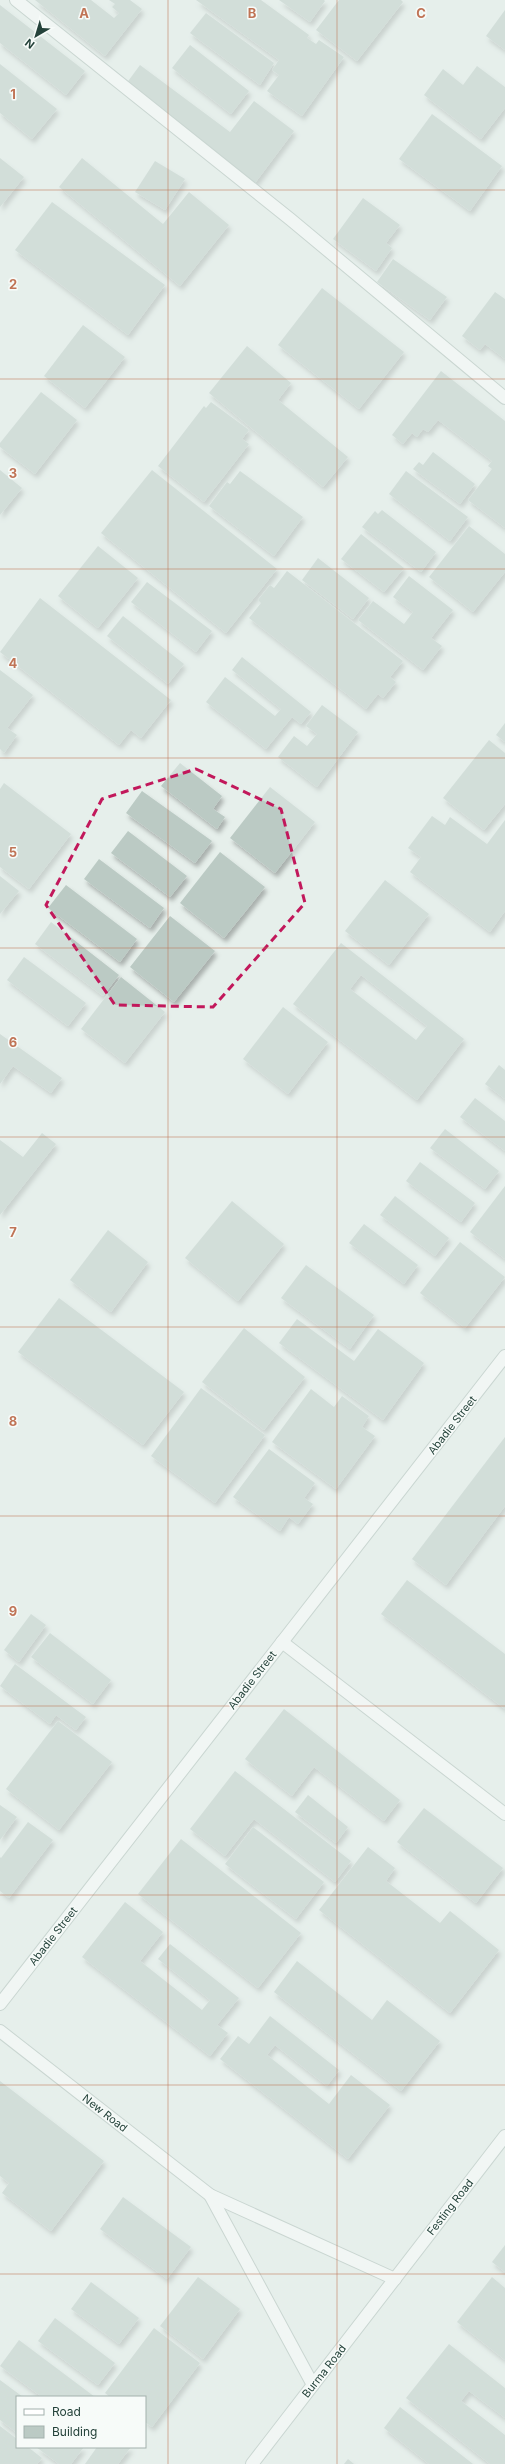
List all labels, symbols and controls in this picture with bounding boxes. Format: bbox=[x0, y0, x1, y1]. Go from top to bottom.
text: A bbox=[79, 5, 89, 21]
text: B bbox=[248, 5, 257, 21]
text: C bbox=[416, 5, 426, 21]
north arrow bbox=[16, 16, 56, 56]
text: N bbox=[22, 36, 37, 52]
text: 1 bbox=[10, 86, 16, 102]
text: 2 bbox=[9, 276, 17, 292]
text: 3 bbox=[9, 465, 17, 481]
text: 4 bbox=[9, 655, 18, 671]
text: 5 bbox=[9, 844, 17, 860]
text: 6 bbox=[9, 1034, 17, 1050]
text: 7 bbox=[9, 1224, 17, 1240]
street label: Abadie Street bbox=[425, 1393, 479, 1457]
text: 8 bbox=[9, 1413, 17, 1429]
text: 9 bbox=[9, 1603, 17, 1619]
street label: Abadie Street bbox=[225, 1648, 279, 1712]
street label: Abadie Street bbox=[26, 1904, 80, 1968]
street label: New Road bbox=[80, 2091, 130, 2135]
street label: Festing Road bbox=[424, 2176, 476, 2238]
street label: Burma Road bbox=[299, 2342, 349, 2400]
legend bbox=[16, 2396, 146, 2448]
text: Road bbox=[52, 2404, 81, 2419]
text: Building bbox=[52, 2424, 97, 2439]

